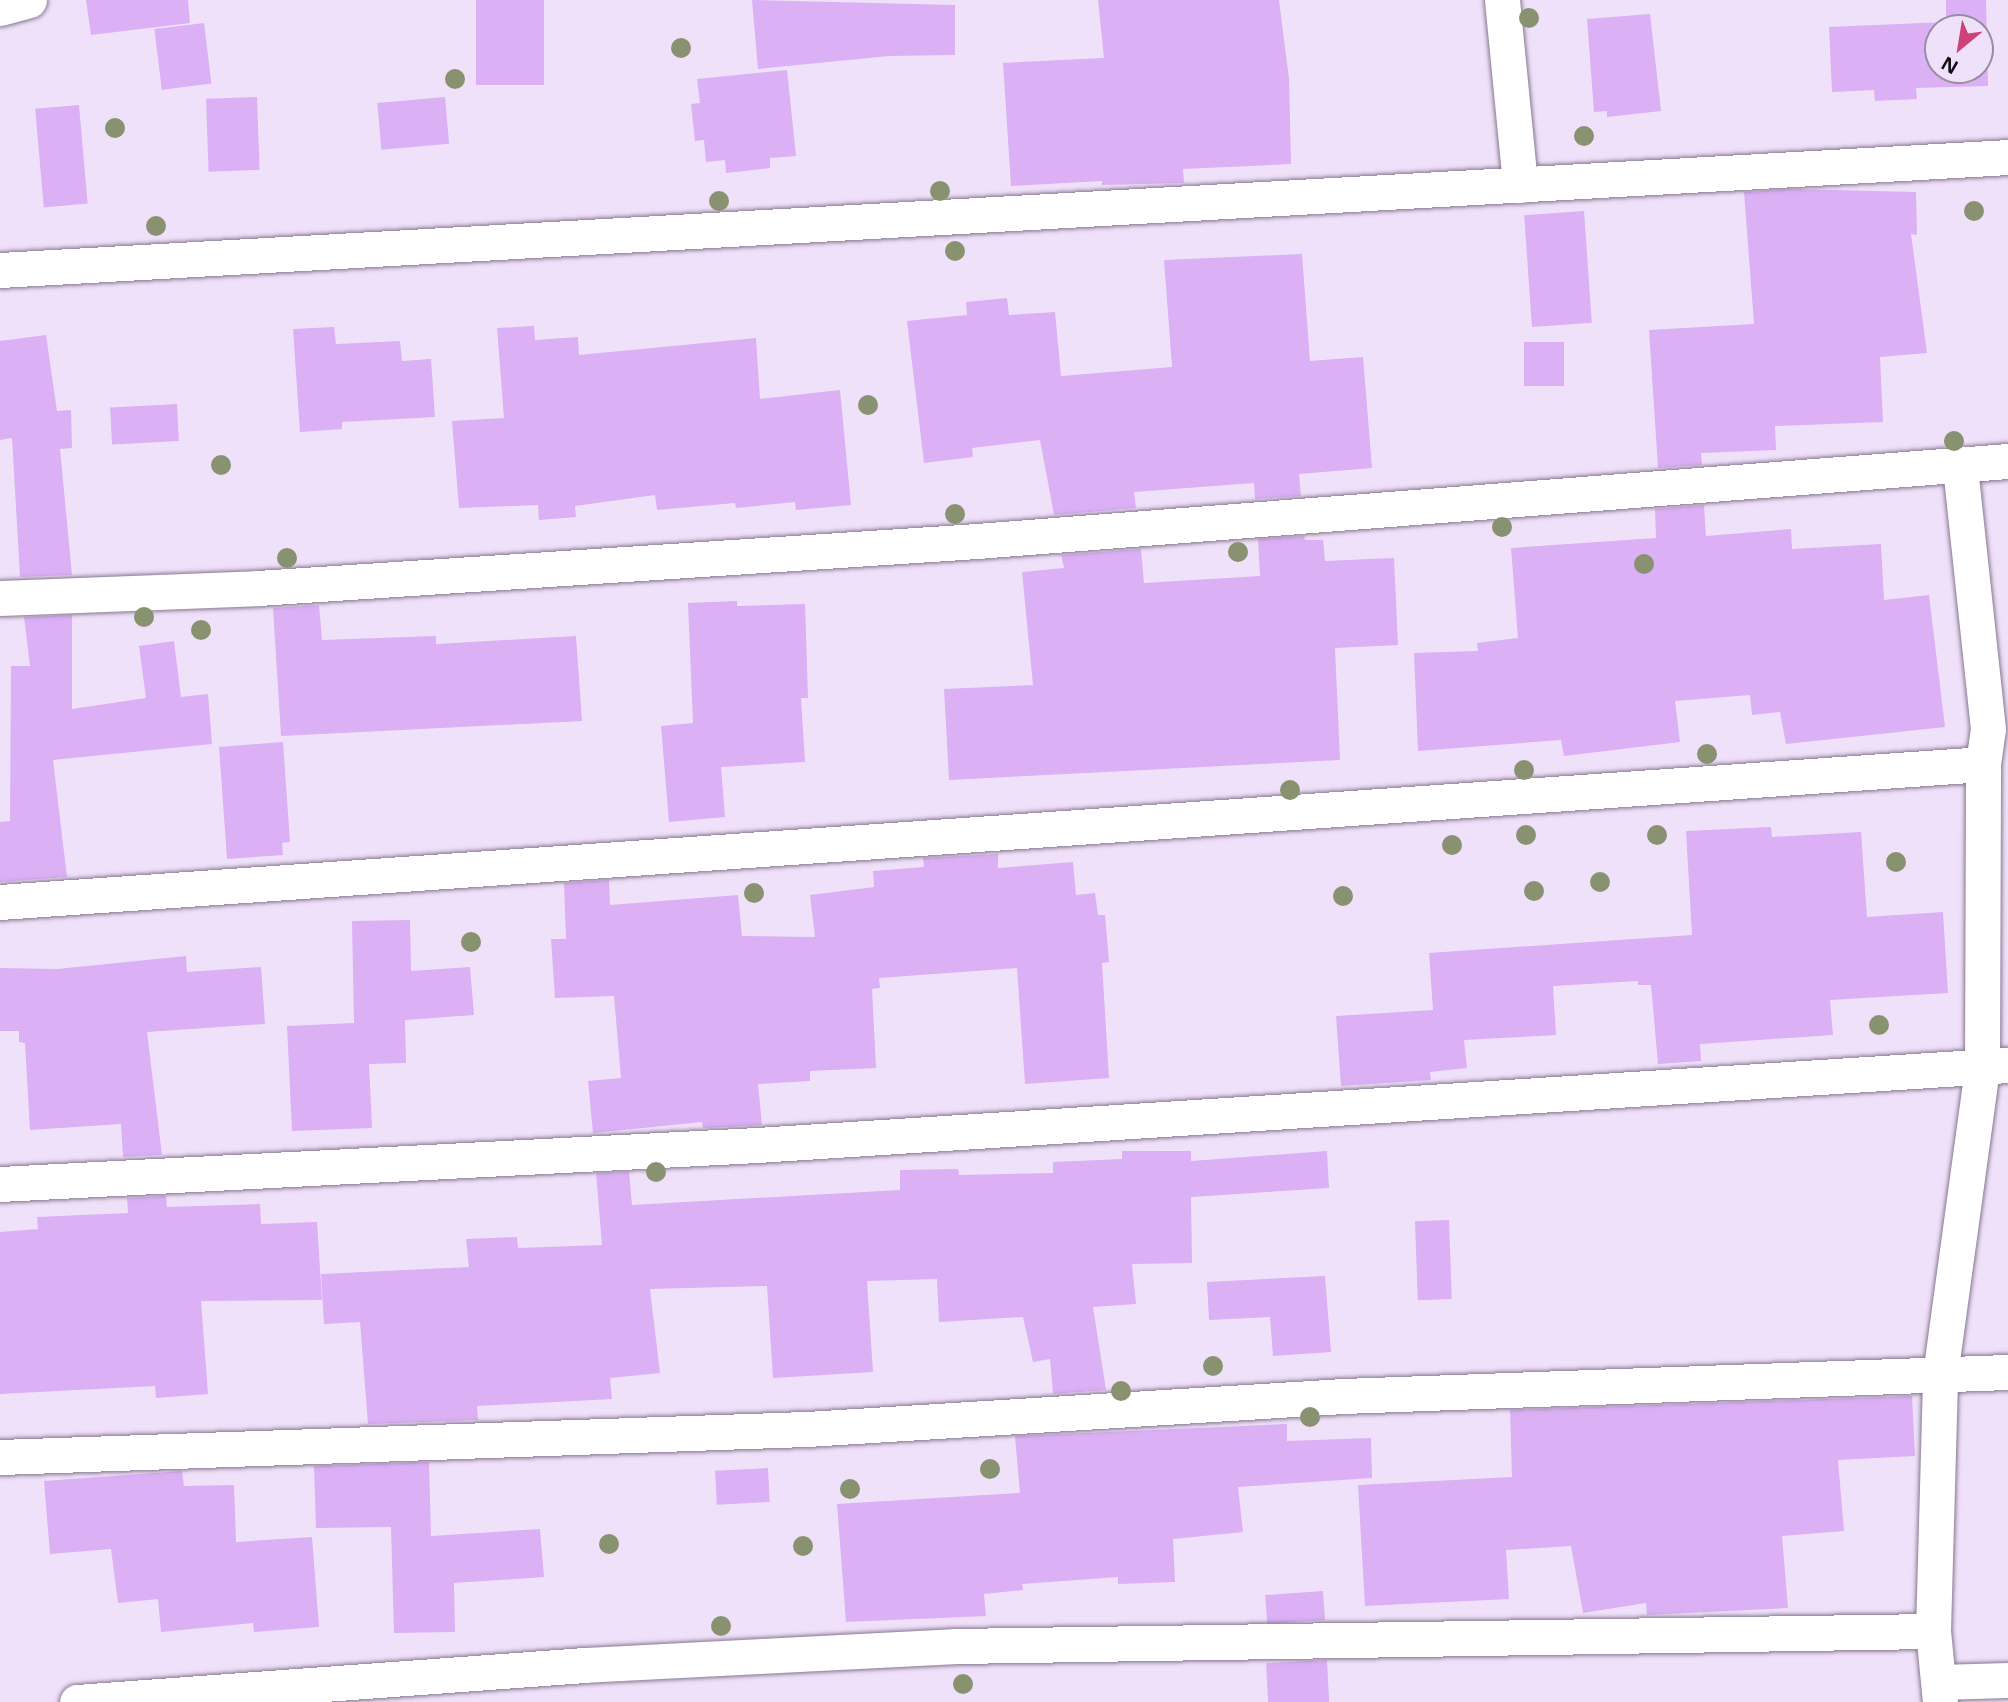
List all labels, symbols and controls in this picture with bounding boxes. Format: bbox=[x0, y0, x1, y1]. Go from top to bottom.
north arrow bbox=[1924, 14, 1994, 84]
text: N bbox=[1936, 50, 1963, 81]

